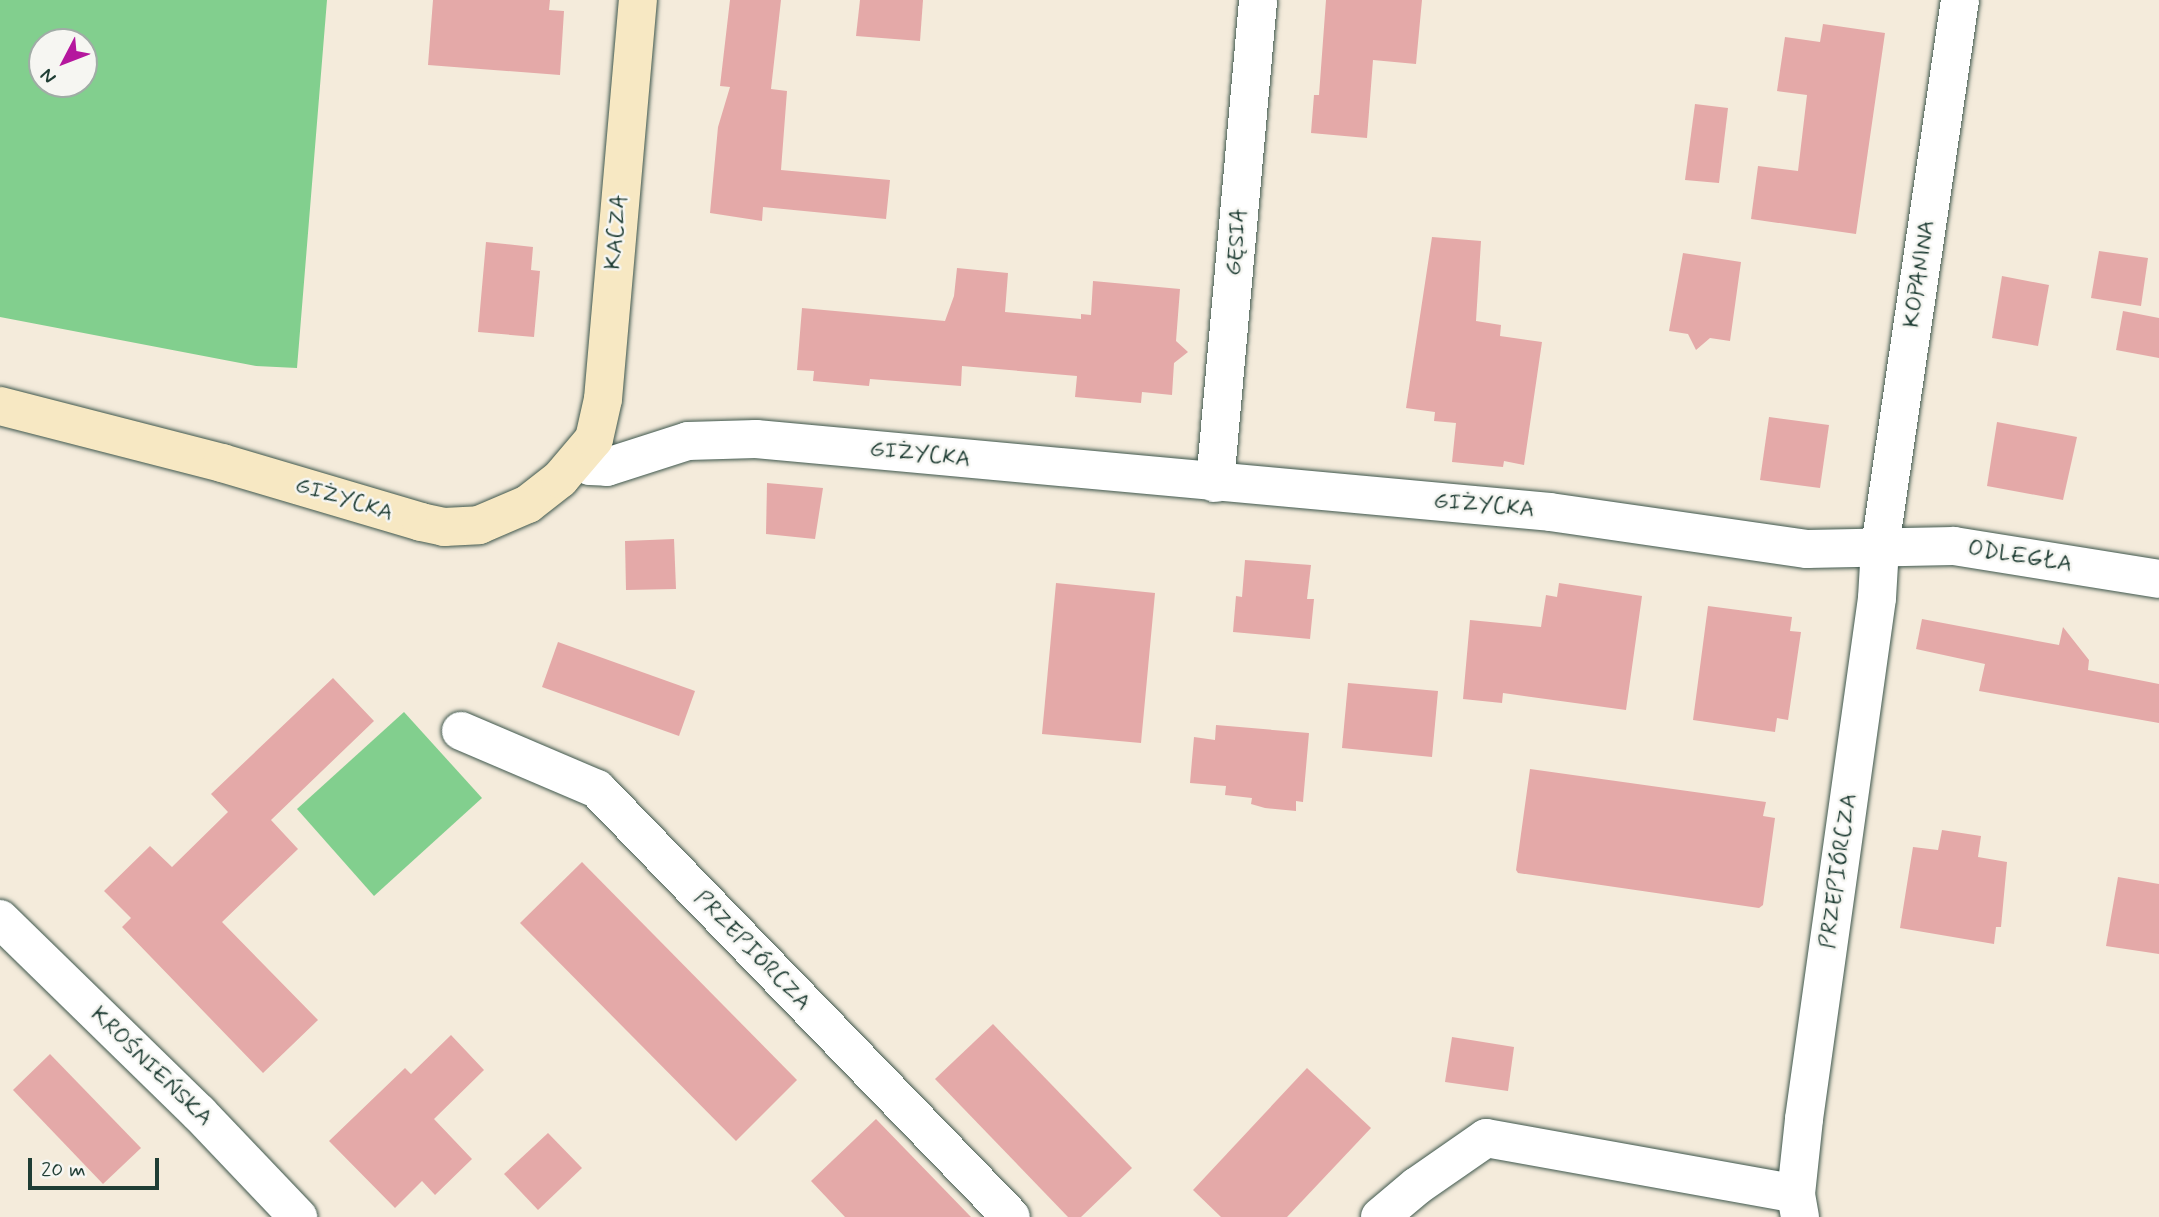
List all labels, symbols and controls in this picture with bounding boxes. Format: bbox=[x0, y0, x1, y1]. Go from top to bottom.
north arrow bbox=[28, 28, 98, 98]
text: N bbox=[35, 63, 62, 89]
street label: KACZA bbox=[600, 193, 634, 271]
street label: GĘSIA bbox=[1220, 207, 1254, 277]
street label: KOPANINA bbox=[1899, 218, 1941, 330]
street label: GIŻYCKA bbox=[868, 436, 972, 474]
street label: GIŻYCKA bbox=[291, 472, 397, 528]
street label: GIŻYCKA bbox=[1432, 488, 1536, 524]
street label: ODLEGŁA bbox=[1966, 535, 2074, 579]
street label: PRZEPIÓRCZA bbox=[1814, 791, 1864, 951]
street label: PRZEPIÓRCZA bbox=[688, 885, 816, 1017]
street label: KROŚNIEŃSKA bbox=[84, 1002, 218, 1132]
scale bar bbox=[32, 1144, 163, 1188]
text: 20 m bbox=[41, 1156, 86, 1184]

